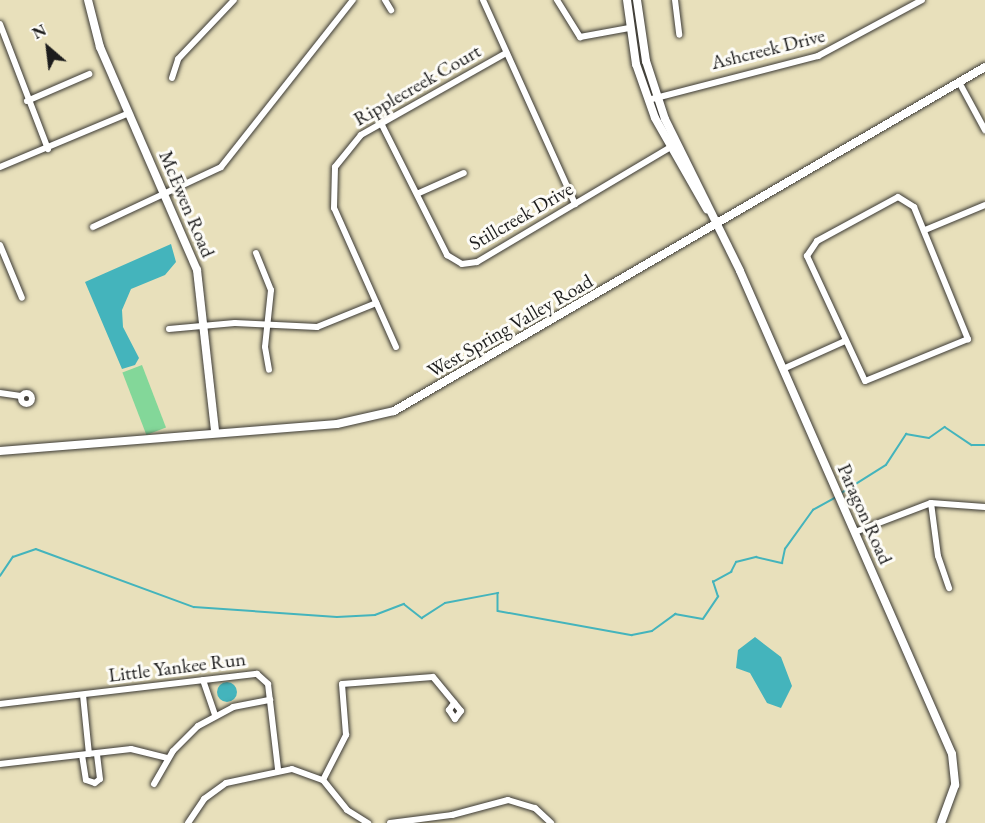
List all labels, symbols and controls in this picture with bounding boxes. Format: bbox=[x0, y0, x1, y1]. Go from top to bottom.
north arrow bbox=[18, 18, 78, 78]
text: N bbox=[29, 19, 50, 44]
street label: Ashcreek Drive bbox=[709, 23, 827, 75]
street label: Ripplecreek Court bbox=[349, 39, 485, 131]
street label: McEwen Road bbox=[154, 147, 220, 261]
street label: Stillcreek Drive bbox=[465, 177, 577, 255]
street label: West Spring Valley Road bbox=[423, 269, 597, 383]
street label: Paragon Road bbox=[832, 460, 898, 568]
street label: Little Yankee Run bbox=[107, 647, 247, 687]

